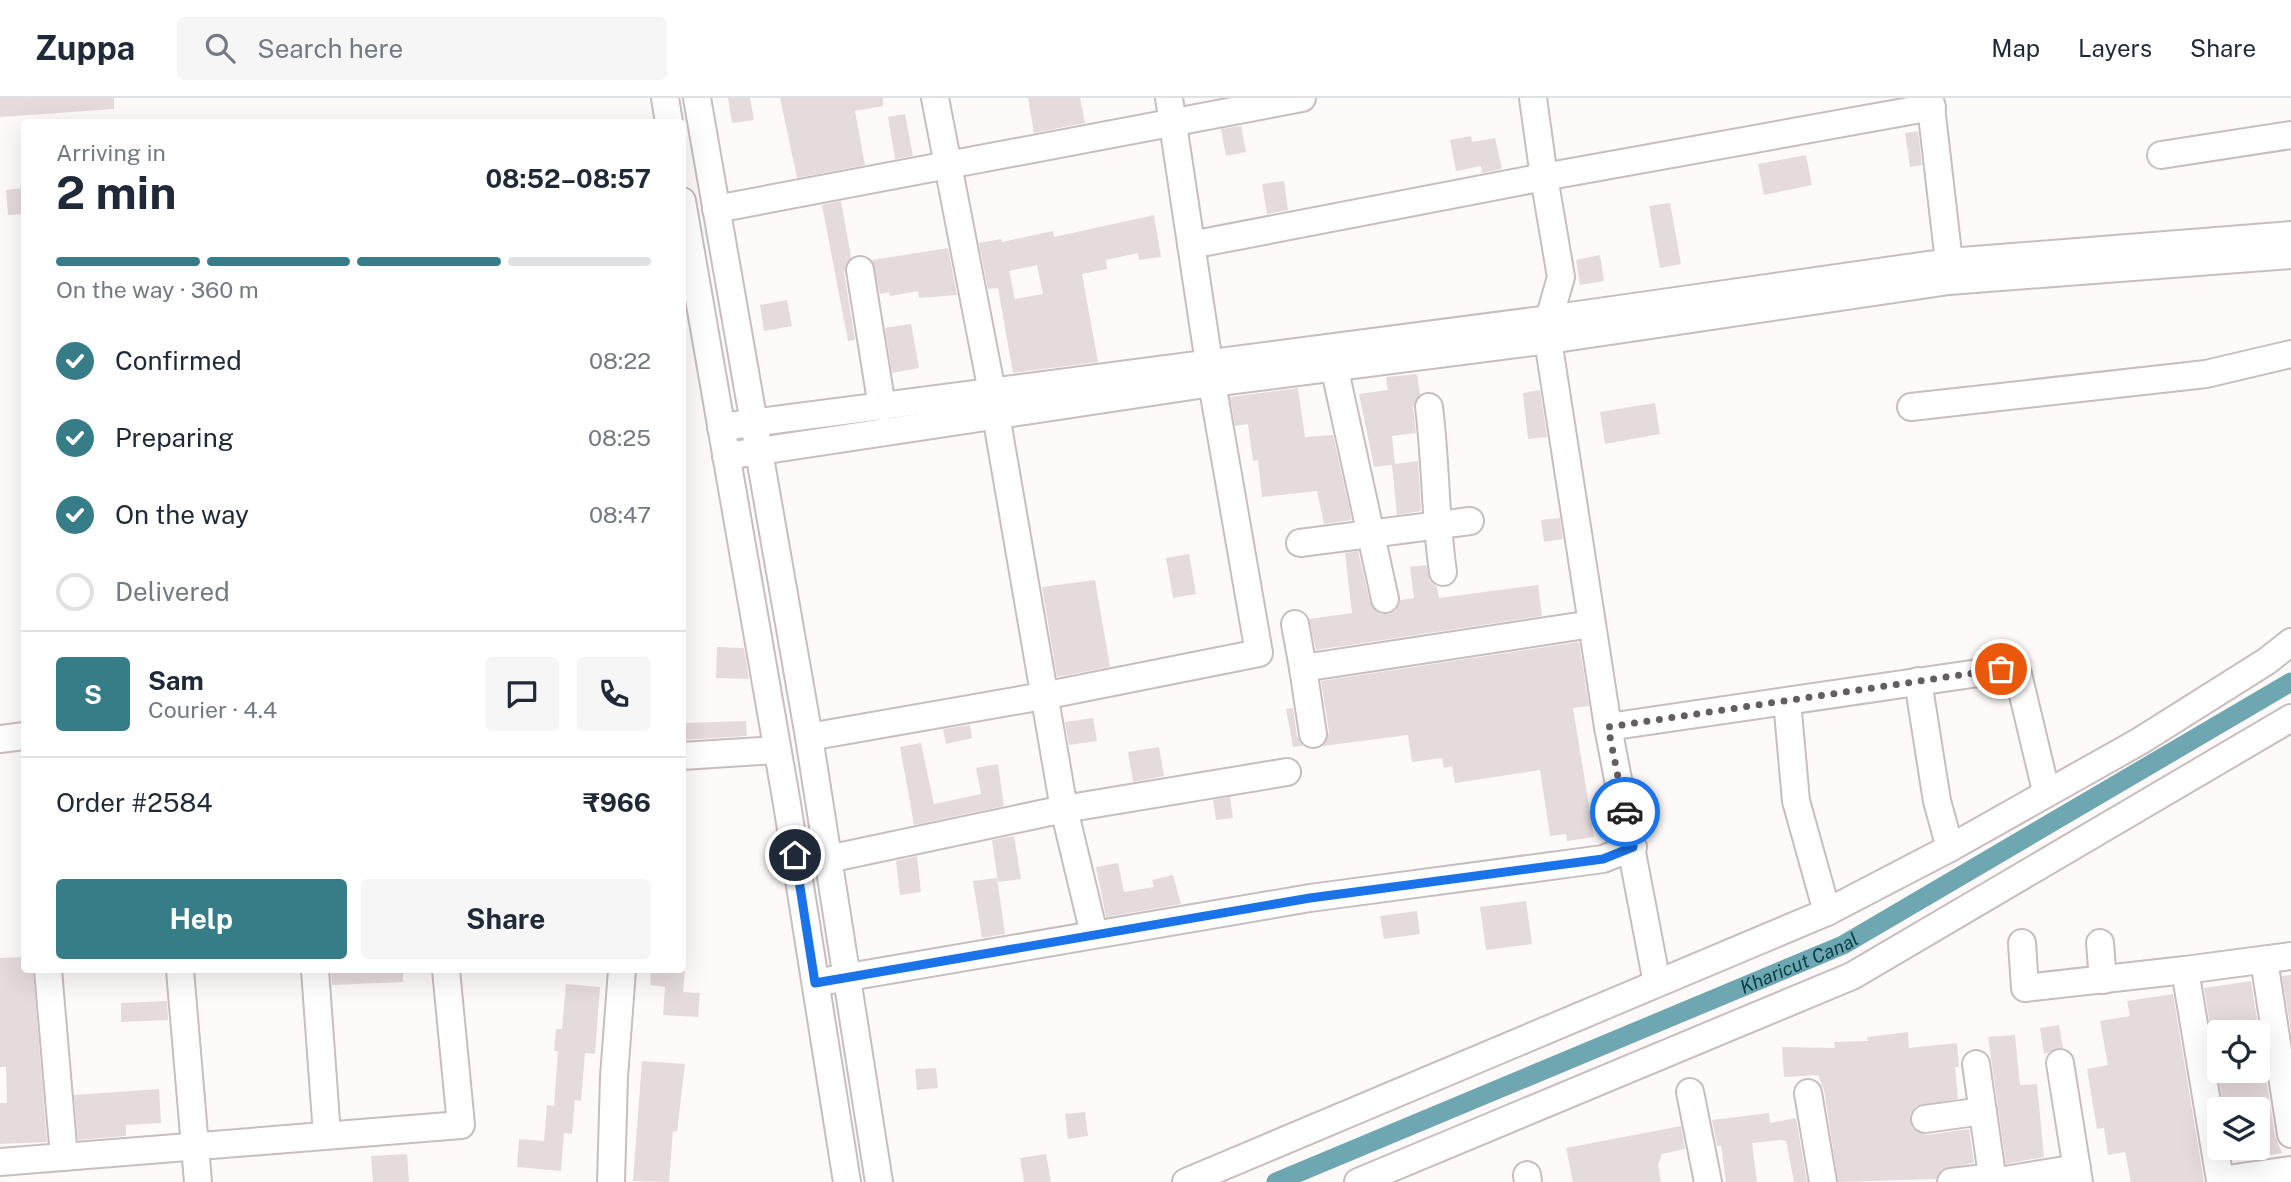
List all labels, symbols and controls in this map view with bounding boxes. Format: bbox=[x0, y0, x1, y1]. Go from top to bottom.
search box bbox=[177, 17, 667, 80]
text: Zuppa bbox=[35, 29, 135, 67]
icon: search bbox=[201, 29, 239, 67]
text: Search here bbox=[257, 33, 403, 64]
text: Map bbox=[1991, 34, 2040, 62]
text: Layers bbox=[2078, 34, 2152, 62]
text: Share bbox=[2190, 34, 2256, 62]
text: Arriving in bbox=[56, 139, 166, 166]
text: 08:52–08:57 bbox=[485, 163, 651, 194]
text: 2 min bbox=[56, 165, 176, 219]
text: On the way · 360 m bbox=[56, 276, 259, 303]
icon: check bbox=[56, 342, 94, 380]
text: Confirmed bbox=[115, 345, 242, 376]
text: 08:22 bbox=[589, 347, 651, 374]
icon: check bbox=[56, 419, 94, 457]
text: Preparing bbox=[115, 422, 234, 453]
text: 08:25 bbox=[588, 424, 651, 451]
icon: check bbox=[56, 496, 94, 534]
text: On the way bbox=[115, 499, 249, 530]
text: 08:47 bbox=[589, 501, 651, 528]
text: Delivered bbox=[115, 576, 230, 607]
pin bbox=[1971, 639, 2031, 699]
icon: bag bbox=[1982, 650, 2020, 688]
button: chat bbox=[485, 657, 559, 731]
button: phone bbox=[577, 657, 651, 731]
text: Sam bbox=[148, 665, 204, 696]
text: S bbox=[84, 679, 102, 710]
text: Courier · 4.4 bbox=[148, 696, 277, 723]
courier bbox=[1590, 777, 1660, 847]
text: Order #2584 bbox=[56, 787, 213, 818]
text: ₹966 bbox=[583, 787, 651, 818]
icon: car bbox=[1606, 793, 1644, 831]
pin bbox=[765, 825, 825, 885]
icon: home bbox=[776, 836, 814, 874]
button: Help bbox=[56, 879, 347, 959]
button: Share bbox=[361, 879, 651, 959]
water label: Kharicut Canal bbox=[1737, 928, 1862, 998]
map controls bbox=[2207, 1020, 2270, 1160]
button: locate bbox=[2207, 1020, 2270, 1083]
button: layers bbox=[2207, 1097, 2270, 1160]

